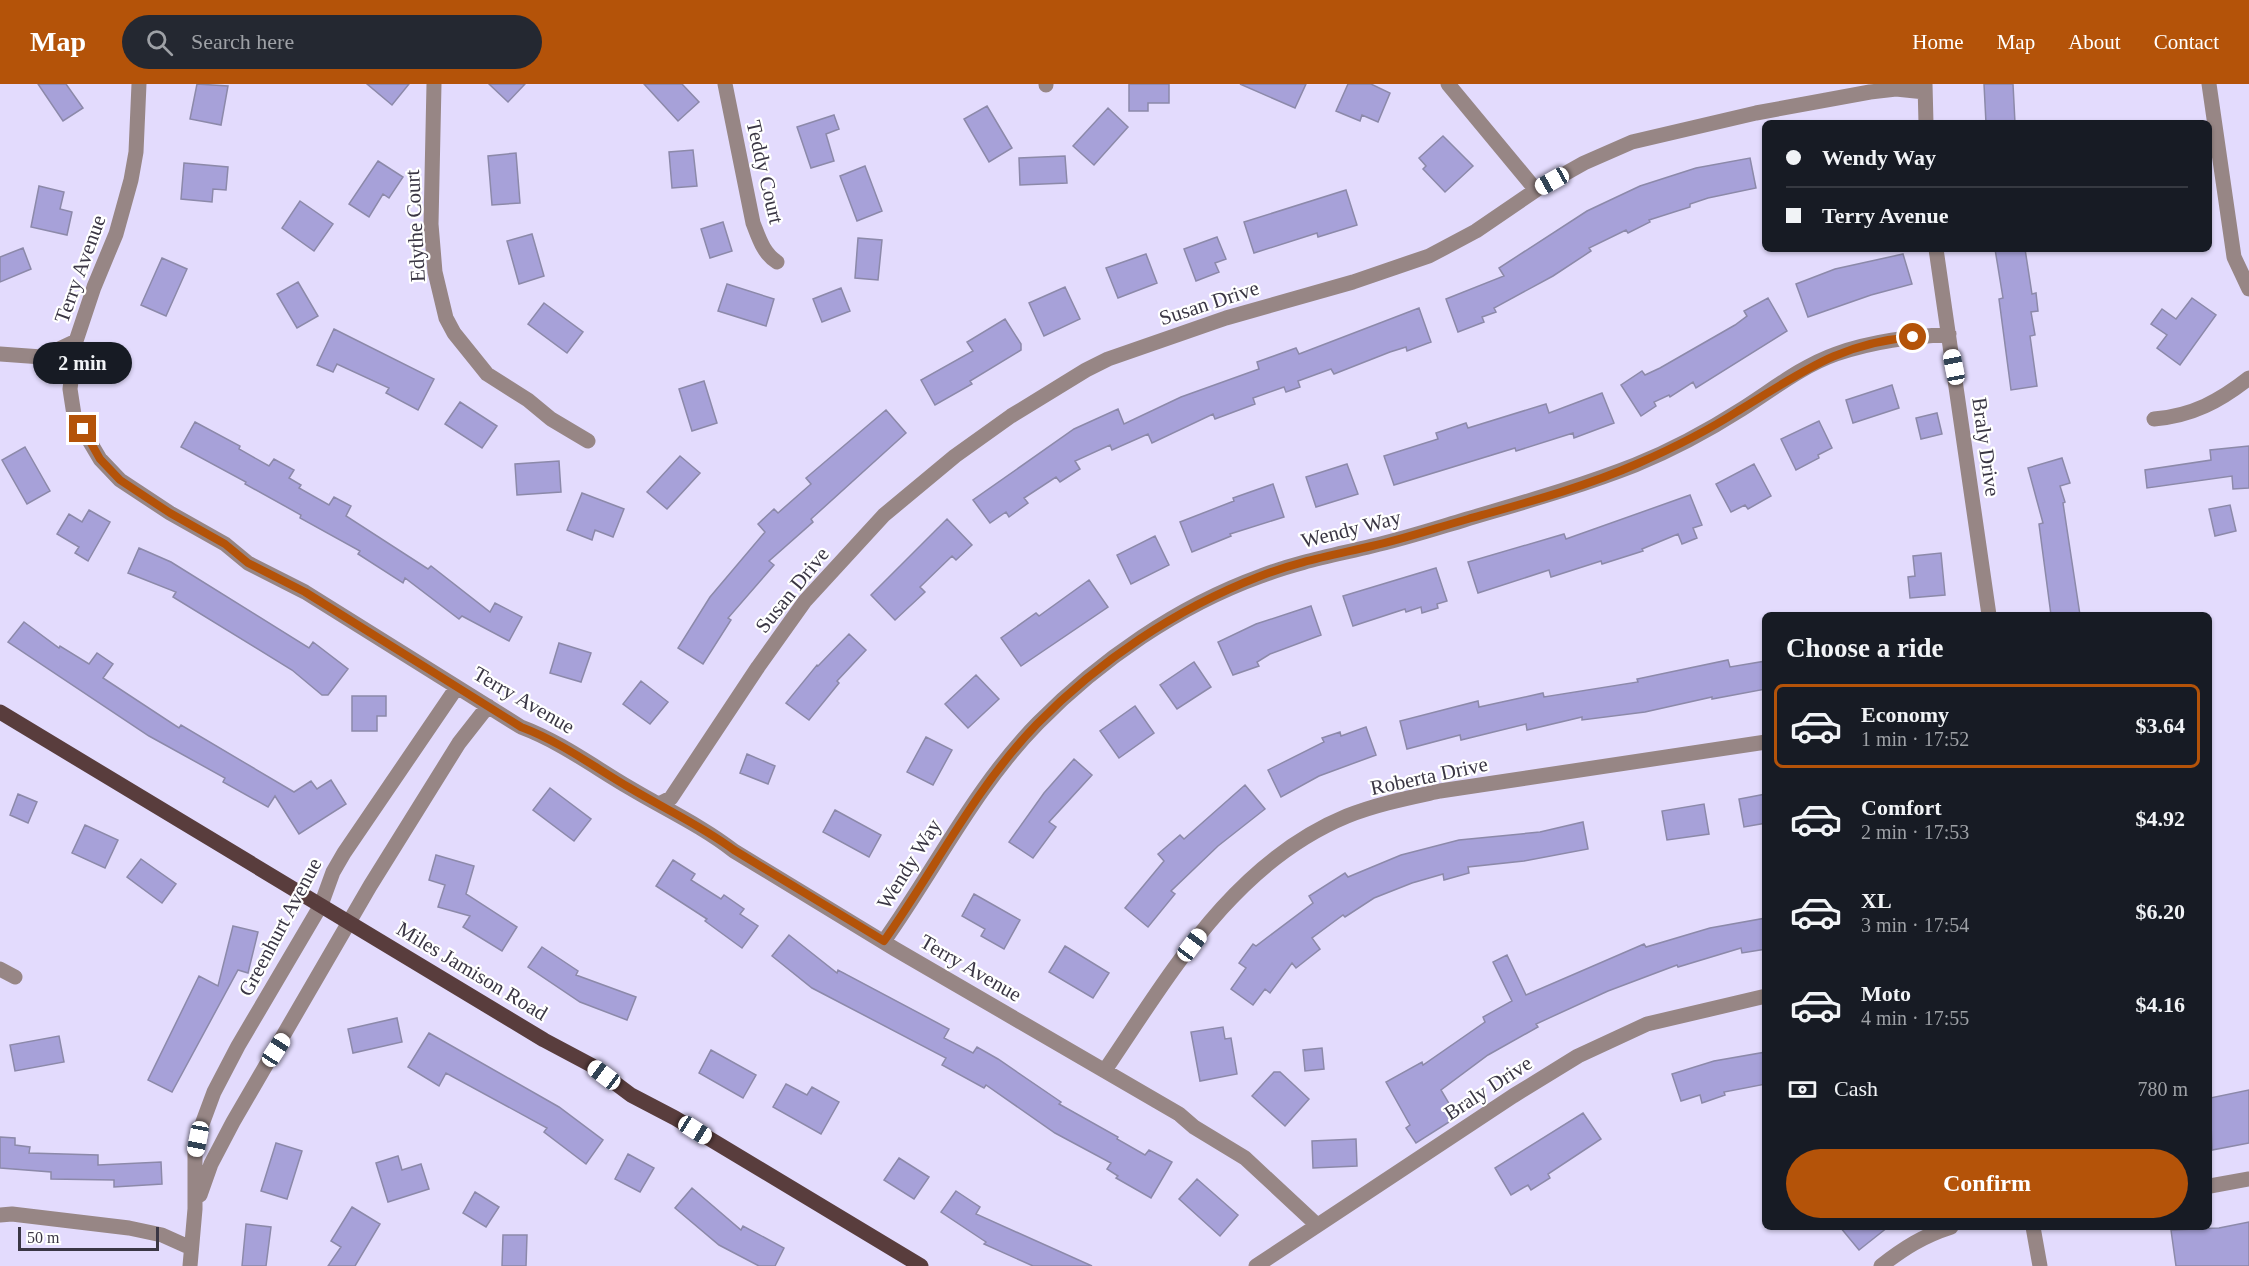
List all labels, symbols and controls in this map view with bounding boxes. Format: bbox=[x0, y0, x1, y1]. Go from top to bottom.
search box bbox=[122, 15, 542, 69]
text: Map bbox=[30, 26, 86, 57]
icon: search bbox=[143, 26, 176, 59]
text: Search here bbox=[191, 29, 294, 54]
text: Home bbox=[1912, 30, 1964, 54]
text: Map bbox=[1997, 30, 2035, 54]
text: About bbox=[2068, 30, 2121, 54]
text: Contact bbox=[2154, 30, 2219, 54]
street label: Teddy Court bbox=[741, 118, 789, 226]
text: Wendy Way bbox=[1822, 145, 1936, 170]
car bbox=[1532, 164, 1572, 198]
street label: Edythe Court bbox=[400, 169, 430, 283]
text: Terry Avenue bbox=[1822, 203, 1949, 228]
street label: Terry Avenue bbox=[49, 212, 111, 326]
street label: Susan Drive bbox=[1156, 276, 1262, 330]
route start bbox=[1899, 323, 1926, 350]
callout: 2 min bbox=[34, 342, 132, 384]
car bbox=[1942, 348, 1966, 386]
text: 2 min bbox=[58, 352, 107, 374]
street label: Braly Drive bbox=[1967, 396, 2005, 498]
route end bbox=[69, 415, 96, 442]
street label: Wendy Way bbox=[1299, 505, 1404, 553]
street label: Susan Drive bbox=[750, 542, 834, 638]
text: Choose a ride bbox=[1786, 633, 1944, 663]
street label: Terry Avenue bbox=[469, 661, 579, 739]
icon: car bbox=[1789, 699, 1843, 753]
text: Economy bbox=[1861, 702, 1949, 727]
text: $3.64 bbox=[2136, 713, 2185, 738]
text: 1 min · 17:52 bbox=[1861, 728, 1969, 750]
street label: Roberta Drive bbox=[1368, 752, 1490, 800]
icon: car bbox=[1789, 792, 1843, 846]
text: Comfort bbox=[1861, 795, 1942, 820]
text: $4.92 bbox=[2136, 806, 2185, 831]
street label: Wendy Way bbox=[872, 814, 946, 914]
text: 2 min · 17:53 bbox=[1861, 821, 1969, 843]
street label: Greenhurt Avenue bbox=[233, 854, 327, 1000]
icon: car bbox=[1789, 885, 1843, 939]
text: XL bbox=[1861, 888, 1892, 913]
text: $6.20 bbox=[2136, 899, 2185, 924]
text: 3 min · 17:54 bbox=[1861, 914, 1969, 936]
street label: Miles Jamison Road bbox=[392, 917, 552, 1026]
car bbox=[1174, 925, 1210, 965]
street label: Terry Avenue bbox=[916, 929, 1026, 1007]
icon: car bbox=[1789, 978, 1843, 1032]
text: Moto bbox=[1861, 981, 1911, 1006]
text: $4.16 bbox=[2136, 992, 2185, 1017]
text: 4 min · 17:55 bbox=[1861, 1007, 1969, 1029]
car bbox=[259, 1030, 293, 1070]
street label: Braly Drive bbox=[1440, 1051, 1536, 1125]
car bbox=[584, 1057, 624, 1093]
icon: cash bbox=[1786, 1073, 1819, 1106]
text: Cash bbox=[1834, 1076, 1878, 1101]
text: 780 m bbox=[2137, 1078, 2188, 1100]
car bbox=[675, 1113, 715, 1147]
car bbox=[186, 1120, 210, 1158]
button: Confirm bbox=[1786, 1149, 2188, 1218]
scale bar bbox=[18, 1224, 159, 1252]
text: 50 m bbox=[27, 1229, 59, 1246]

